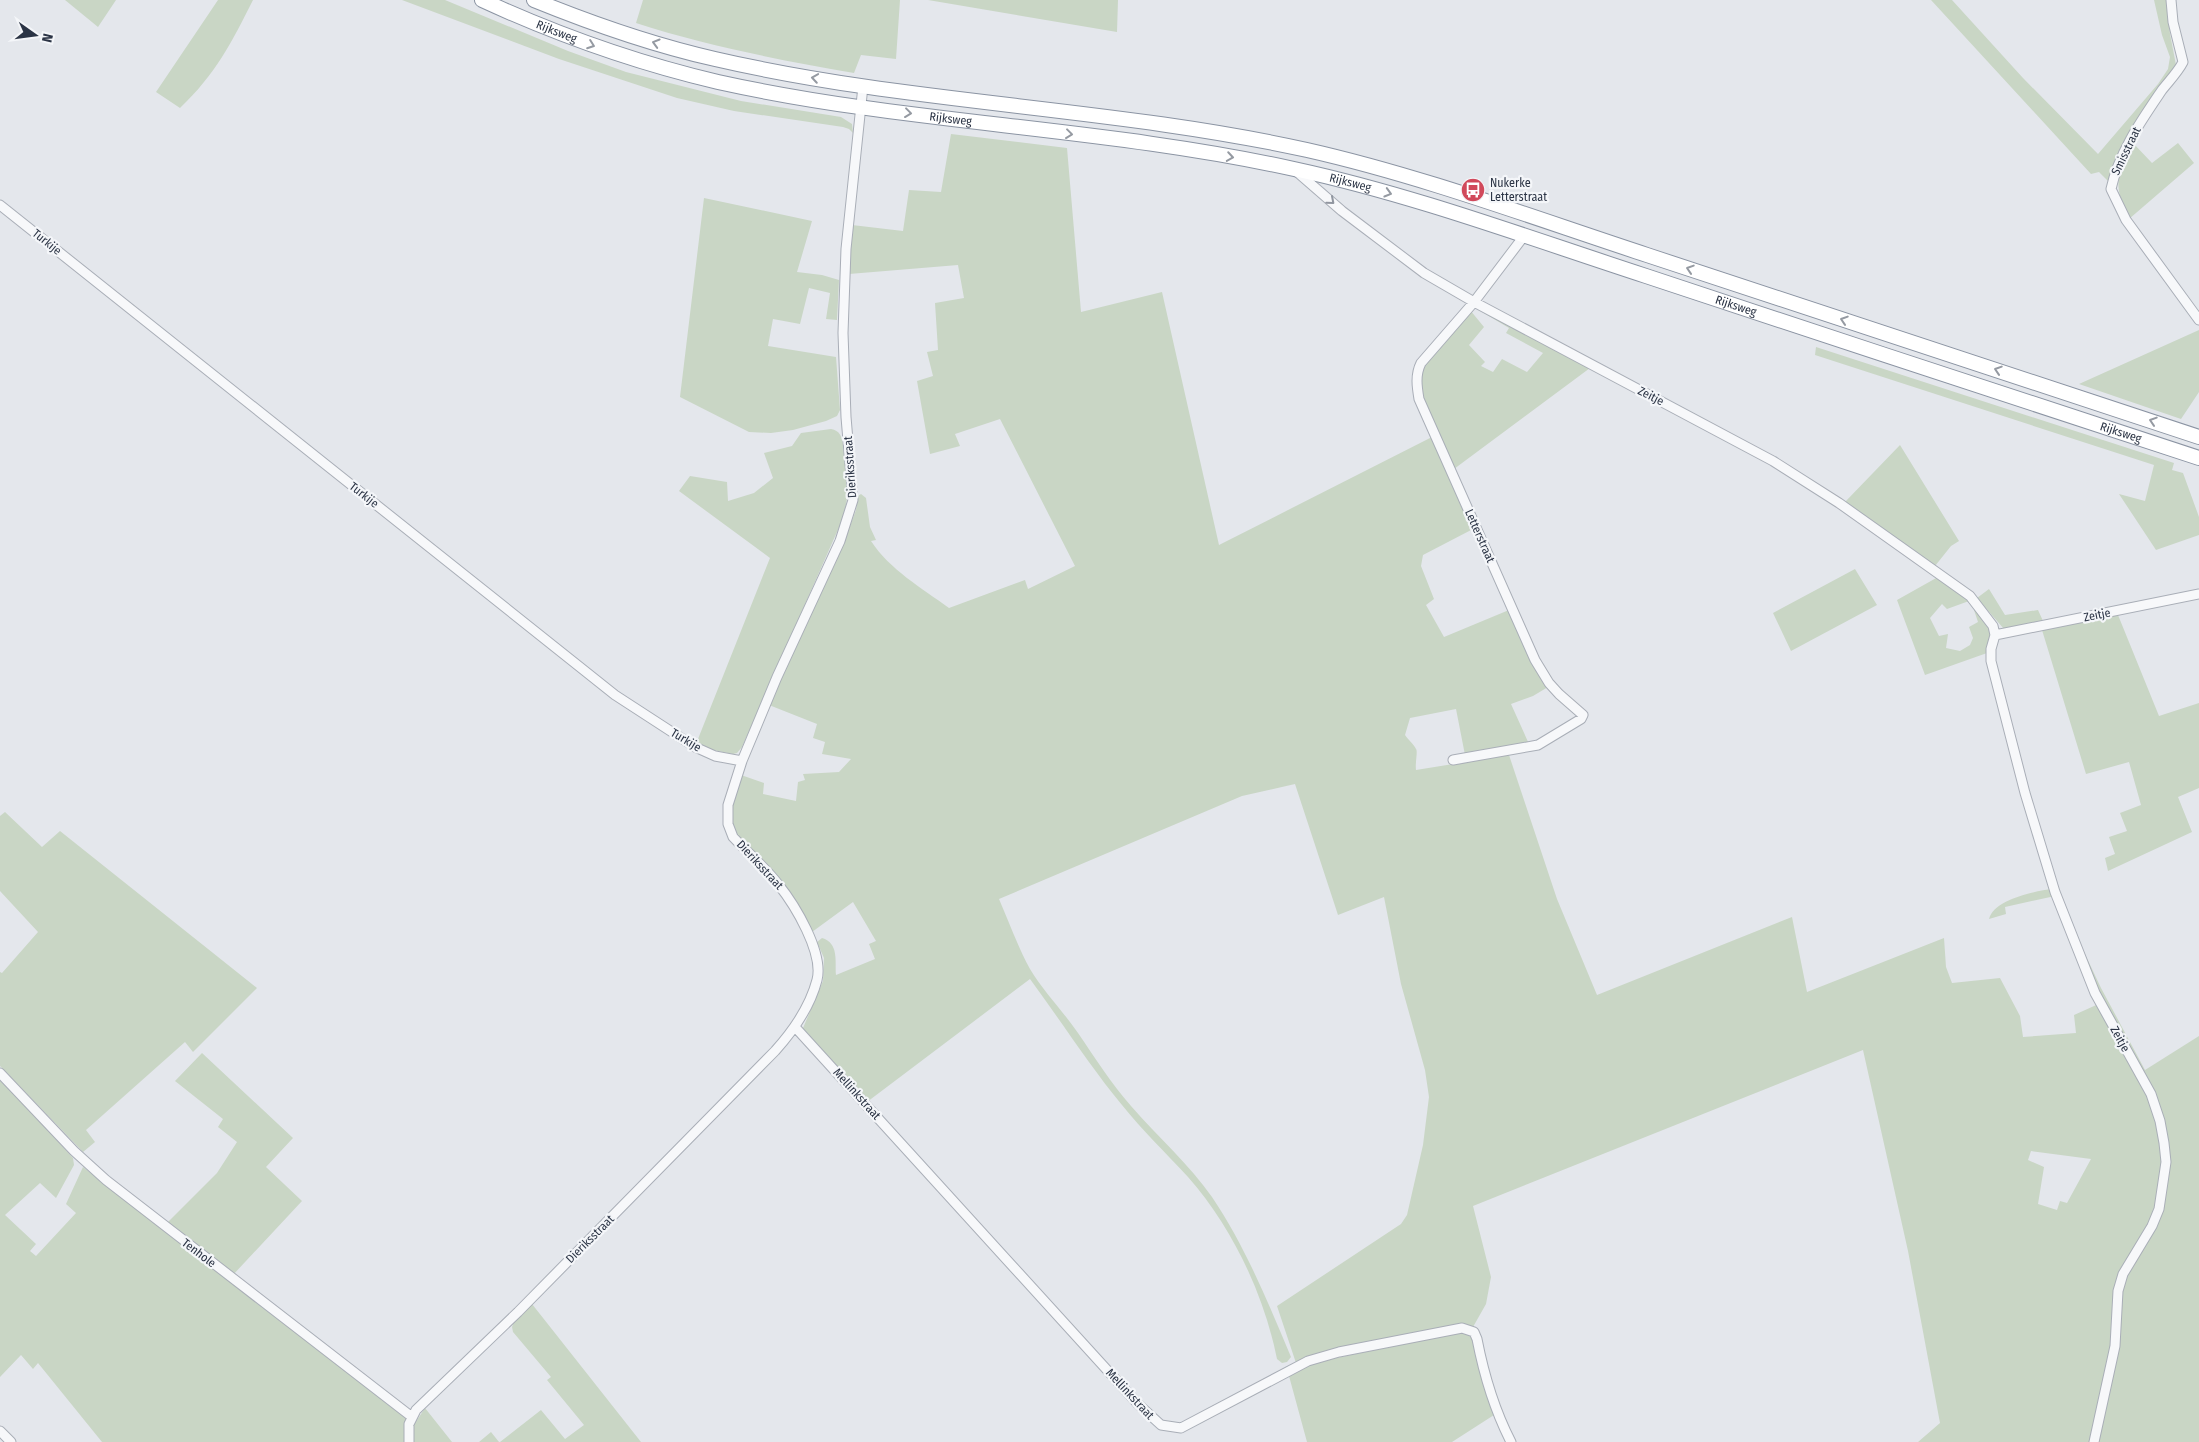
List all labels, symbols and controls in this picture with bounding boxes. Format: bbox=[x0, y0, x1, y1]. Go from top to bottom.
north arrow bbox=[10, 10, 60, 60]
street label: Rijksweg bbox=[534, 17, 579, 46]
text: N bbox=[38, 32, 56, 44]
one-way arrow bbox=[587, 39, 595, 49]
one-way arrow bbox=[652, 39, 661, 49]
one-way arrow bbox=[810, 74, 819, 84]
one-way arrow bbox=[904, 107, 912, 118]
street label: Rijksweg bbox=[929, 109, 973, 129]
street label: Smisstraat bbox=[2108, 125, 2144, 177]
one-way arrow bbox=[1066, 128, 1074, 139]
one-way arrow bbox=[1226, 151, 1234, 161]
street label: Rijksweg bbox=[1328, 170, 1373, 195]
place label: Nukerke Letterstraat bbox=[1490, 176, 1547, 204]
bus stop icon: Nukerke Letterstraat bbox=[1460, 177, 1486, 203]
one-way arrow bbox=[1384, 188, 1392, 198]
one-way arrow bbox=[1325, 195, 1334, 204]
street label: Turkije bbox=[30, 226, 64, 258]
one-way arrow bbox=[1686, 265, 1694, 275]
street label: Rijksweg bbox=[1714, 292, 1759, 319]
one-way arrow bbox=[1840, 315, 1849, 325]
one-way arrow bbox=[1995, 366, 2003, 376]
street label: Zeitje bbox=[1636, 384, 1666, 408]
one-way arrow bbox=[2149, 417, 2157, 427]
street label: Rijksweg bbox=[2098, 419, 2144, 446]
street label: Dieriksstraat bbox=[841, 435, 859, 498]
street label: Turkije bbox=[347, 479, 381, 511]
street label: Letterstraat bbox=[1462, 507, 1498, 565]
street label: Zeitje bbox=[2082, 606, 2112, 624]
street label: Turkije bbox=[668, 725, 704, 755]
street label: Dieriksstraat bbox=[734, 837, 786, 893]
street label: Zeitje bbox=[2107, 1024, 2133, 1054]
street label: Mellinkstraat bbox=[830, 1065, 884, 1123]
street label: Dieriksstraat bbox=[563, 1212, 617, 1266]
street label: Tenhole bbox=[179, 1236, 219, 1270]
street label: Mellinkstraat bbox=[1103, 1366, 1157, 1422]

